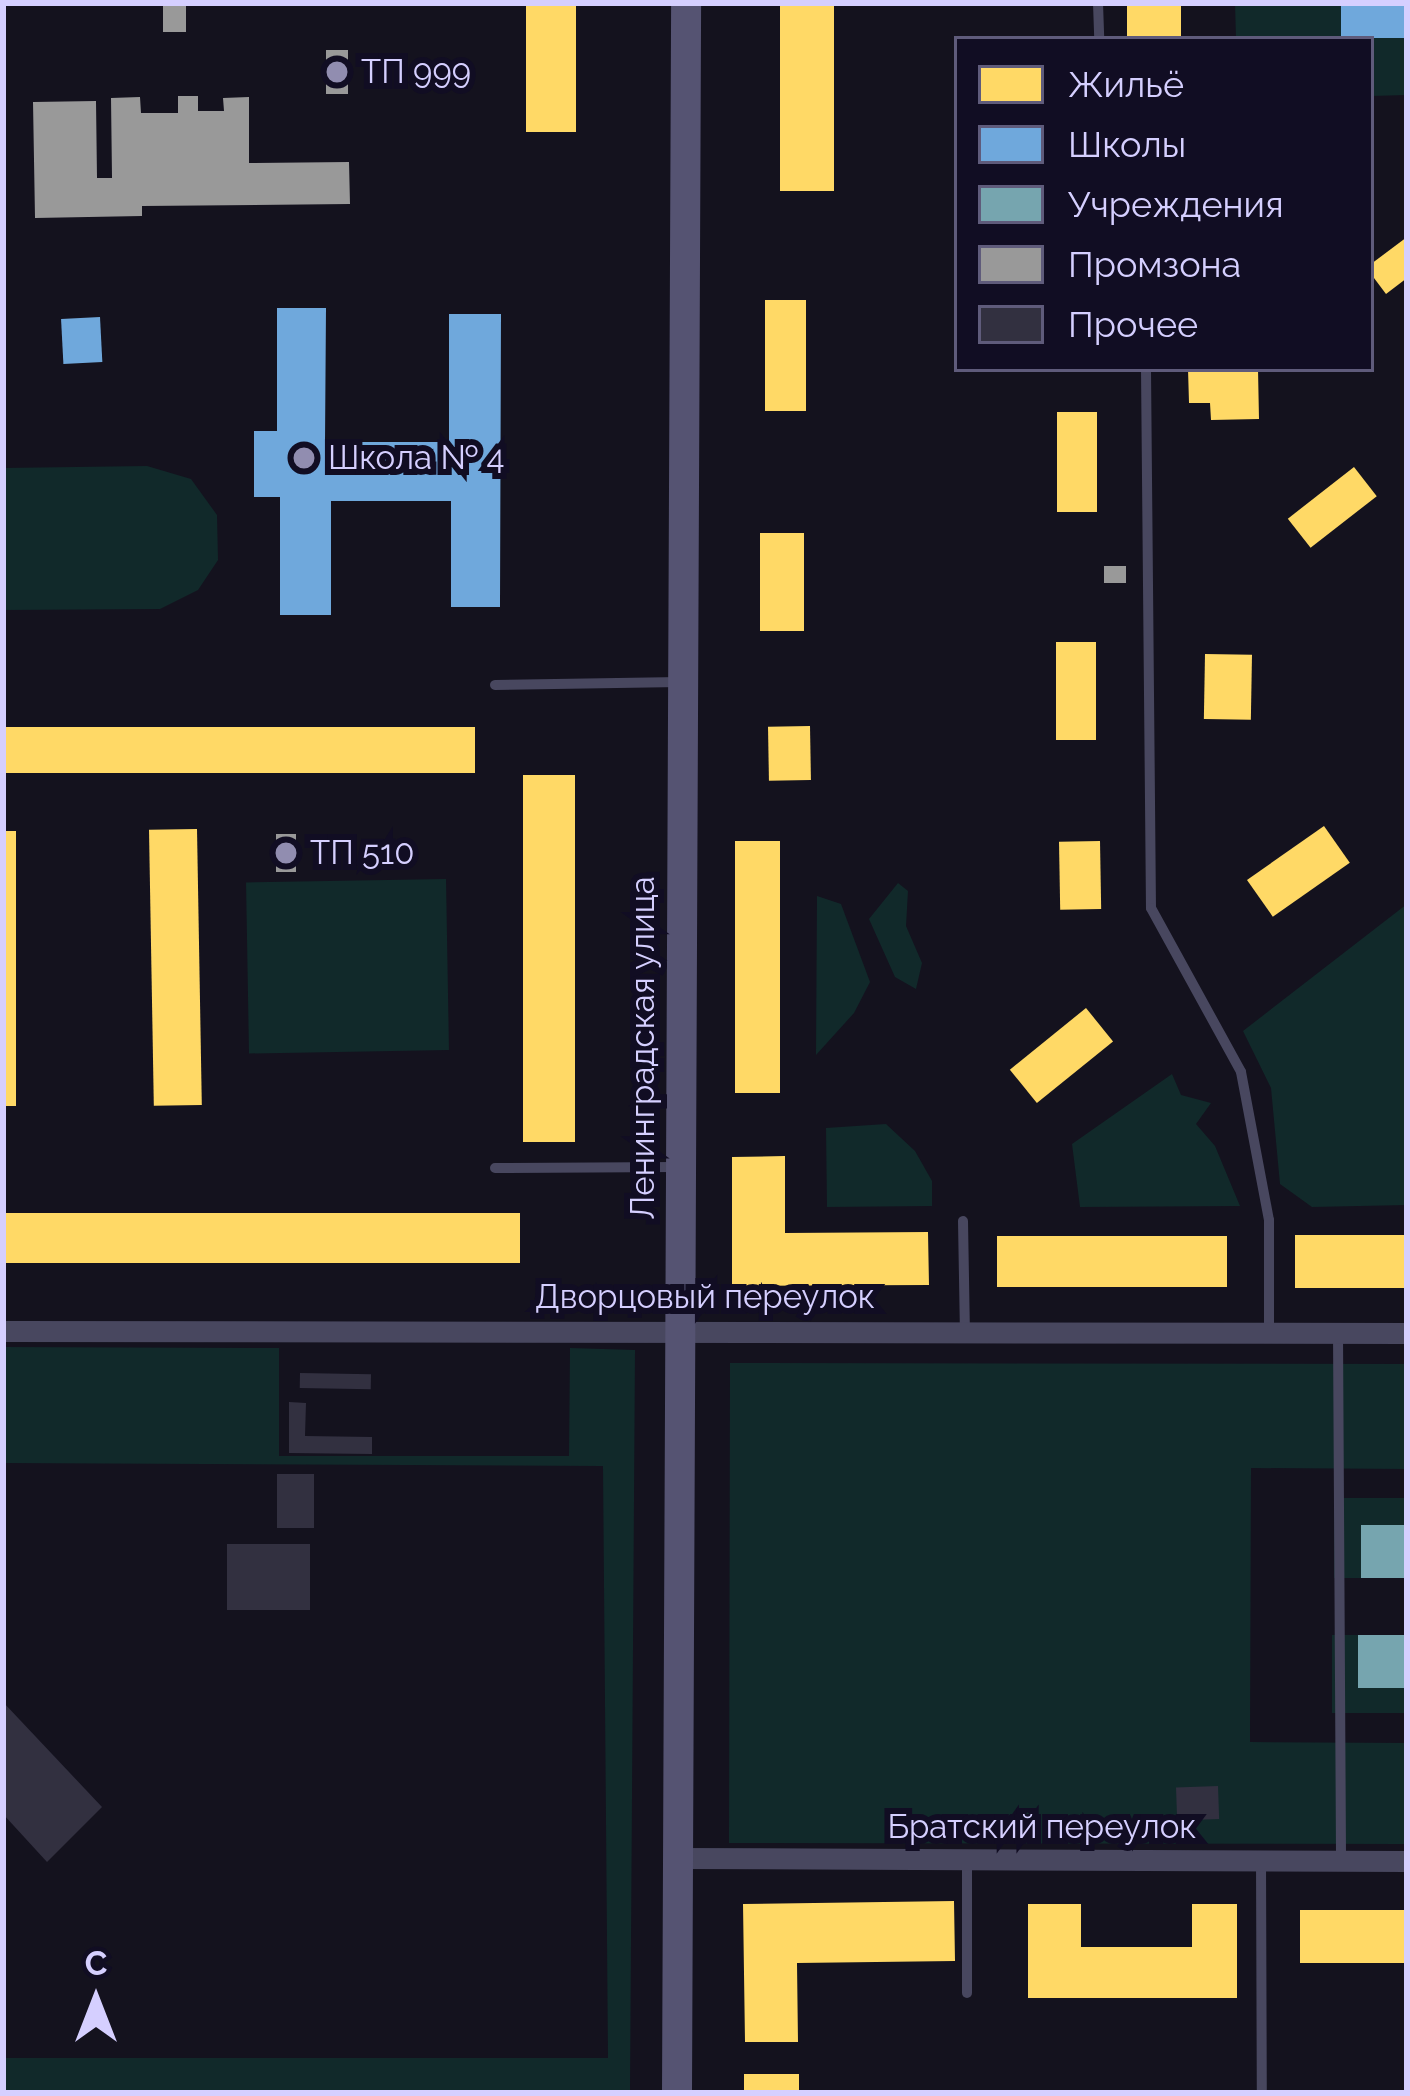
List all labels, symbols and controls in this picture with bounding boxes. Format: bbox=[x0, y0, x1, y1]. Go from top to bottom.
legend bbox=[954, 36, 1374, 372]
place label: ТП 999 bbox=[361, 52, 471, 92]
marker: ТП 999 bbox=[324, 59, 350, 85]
text: Жильё bbox=[1068, 63, 1184, 105]
text: Школы bbox=[1068, 123, 1186, 165]
text: Учреждения bbox=[1068, 183, 1284, 225]
text: Промзона bbox=[1068, 243, 1241, 285]
text: Прочее bbox=[1068, 303, 1198, 345]
place label: Школа № 4 bbox=[328, 438, 504, 478]
marker: Школа № 4 bbox=[291, 445, 317, 471]
place label: ТП 510 bbox=[310, 833, 414, 873]
marker: ТП 510 bbox=[273, 840, 299, 866]
street label: Ленинградская улица bbox=[623, 876, 663, 1220]
street label: Дворцовый переулок bbox=[535, 1277, 875, 1317]
street label: Братский переулок bbox=[887, 1807, 1197, 1847]
north arrow bbox=[36, 1940, 156, 2060]
text: С bbox=[85, 1944, 107, 1983]

